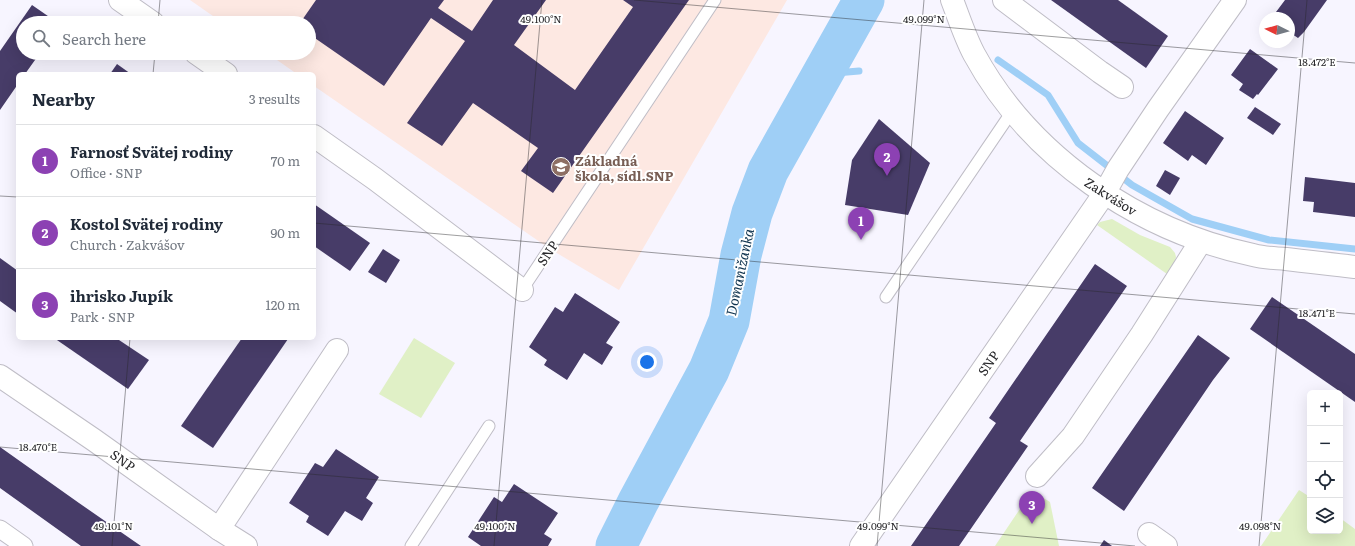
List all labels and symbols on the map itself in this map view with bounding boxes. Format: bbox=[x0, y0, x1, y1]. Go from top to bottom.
text: 49.100°N bbox=[520, 11, 562, 26]
text: 49.099°N bbox=[903, 11, 945, 26]
north arrow bbox=[1259, 12, 1295, 48]
text: 18.472°E bbox=[1298, 54, 1336, 69]
pin: 2 bbox=[874, 143, 900, 176]
place label: Základná škola, sídl.SNP bbox=[575, 151, 674, 185]
school or university icon: Základná škola, sídl.SNP bbox=[550, 156, 572, 178]
street label: Zakvášov bbox=[1081, 172, 1141, 220]
pin: 1 bbox=[848, 207, 874, 240]
water label: Domanižanka bbox=[720, 227, 758, 317]
street label: SNP bbox=[532, 237, 562, 269]
text: 18.471°E bbox=[1299, 305, 1335, 320]
street label: SNP bbox=[973, 347, 1003, 379]
your location bbox=[637, 352, 657, 372]
text: 18.470°E bbox=[19, 439, 57, 454]
street label: SNP bbox=[107, 445, 139, 476]
pin: 3 bbox=[1019, 491, 1045, 524]
text: 49.101°N bbox=[93, 518, 133, 533]
text: 49.100°N bbox=[474, 518, 516, 533]
text: 49.099°N bbox=[857, 518, 899, 533]
text: 49.098°N bbox=[1239, 518, 1281, 533]

